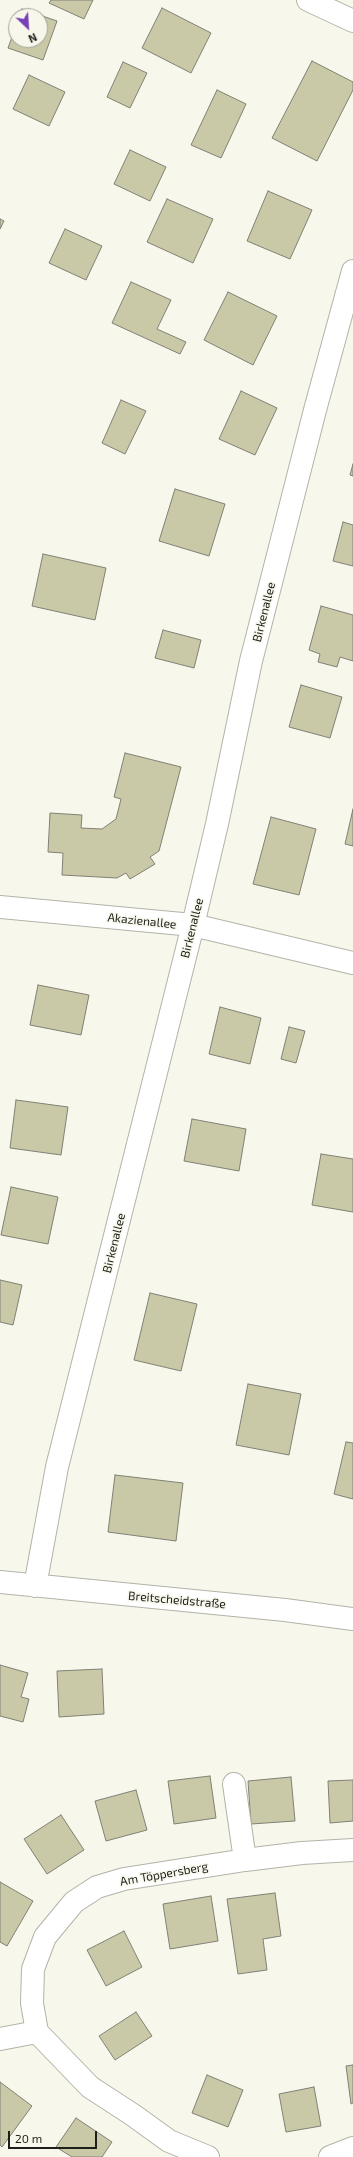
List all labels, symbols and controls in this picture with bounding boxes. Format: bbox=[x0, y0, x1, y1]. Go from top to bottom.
north arrow bbox=[8, 8, 48, 48]
text: N bbox=[27, 31, 39, 46]
street label: Birkenallee bbox=[250, 581, 278, 643]
street label: Birkenallee bbox=[178, 897, 206, 959]
street label: Akazienallee bbox=[107, 910, 177, 932]
street label: Birkenallee bbox=[100, 1212, 128, 1274]
street label: Breitscheidstraße bbox=[128, 1589, 226, 1611]
street label: Am Töppersberg bbox=[119, 1859, 209, 1889]
scale bar bbox=[10, 2123, 99, 2149]
text: 20 m bbox=[15, 2131, 42, 2145]

